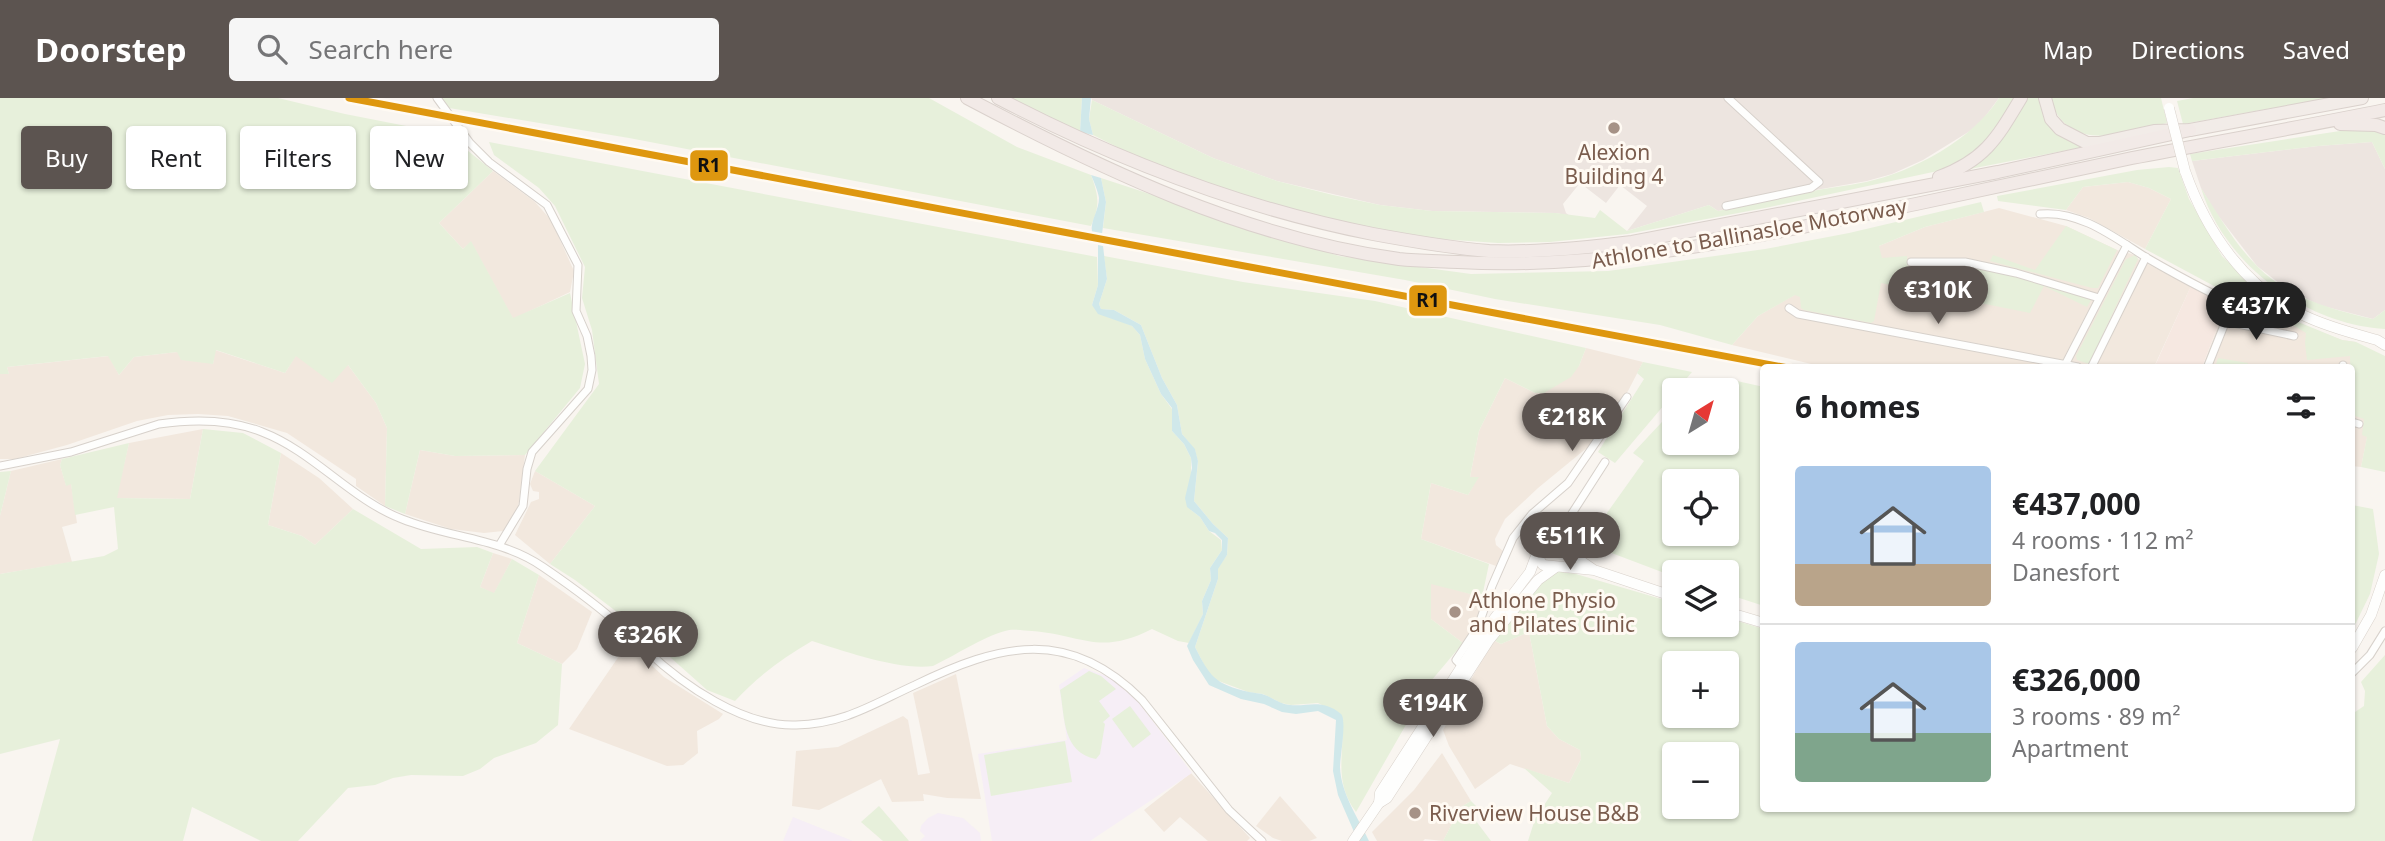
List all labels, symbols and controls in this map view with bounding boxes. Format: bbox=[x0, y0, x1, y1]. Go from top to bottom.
search box bbox=[229, 18, 719, 81]
text: Doorstep bbox=[35, 27, 187, 72]
icon: search bbox=[253, 30, 291, 68]
text: Search here bbox=[309, 31, 453, 67]
text: Map bbox=[2043, 33, 2093, 66]
text: Directions bbox=[2131, 33, 2245, 66]
text: Saved bbox=[2283, 33, 2350, 66]
marker: Alexion Building 4 bbox=[1606, 120, 1622, 136]
chip: Buy bbox=[21, 126, 112, 189]
chip: Rent bbox=[126, 126, 226, 189]
chip: Filters bbox=[240, 126, 356, 189]
chip: New bbox=[370, 126, 468, 189]
place label: Alexion Building 4 bbox=[1564, 138, 1664, 190]
line badge: R1 bbox=[689, 149, 729, 182]
text: R1 bbox=[697, 152, 721, 178]
street label: Athlone to Ballinasloe Motorway bbox=[1589, 191, 1909, 275]
pin: €310K bbox=[1889, 266, 1987, 326]
text: €310K bbox=[1904, 273, 1972, 305]
pin: €437K bbox=[2207, 282, 2305, 342]
line badge: R1 bbox=[1408, 284, 1448, 317]
text: R1 bbox=[1416, 287, 1440, 313]
text: €437K bbox=[2222, 289, 2290, 321]
north arrow bbox=[1662, 378, 1740, 455]
map controls bbox=[1662, 378, 1739, 819]
text: 6 homes bbox=[1795, 386, 1920, 427]
icon: filters bbox=[2282, 387, 2320, 425]
pin: €218K bbox=[1523, 394, 1621, 453]
text: €218K bbox=[1538, 400, 1606, 432]
button: locate bbox=[1662, 469, 1739, 546]
text: €437,000 bbox=[2012, 483, 2141, 524]
icon: home bbox=[1851, 494, 1935, 578]
pin: €511K bbox=[1521, 512, 1619, 572]
text: €511K bbox=[1536, 519, 1604, 551]
text: 4 rooms · 112 m² bbox=[2012, 524, 2194, 556]
text: Danesfort bbox=[2012, 556, 2120, 588]
button: layers bbox=[1662, 560, 1739, 637]
place label: Athlone Physio and Pilates Clinic bbox=[1469, 586, 1635, 638]
marker: Athlone Physio and Pilates Clinic bbox=[1447, 604, 1463, 620]
pin: €326K bbox=[599, 612, 697, 671]
text: €326K bbox=[614, 618, 682, 650]
button: + bbox=[1662, 651, 1739, 728]
text: €326,000 bbox=[2012, 659, 2141, 700]
icon: home bbox=[1851, 670, 1935, 754]
pin: €194K bbox=[1384, 680, 1482, 739]
text: €194K bbox=[1399, 686, 1467, 718]
text: 3 rooms · 89 m² bbox=[2012, 700, 2181, 732]
text: Apartment bbox=[2012, 732, 2129, 764]
button: − bbox=[1662, 742, 1739, 819]
place label: Riverview House B&B bbox=[1429, 799, 1639, 827]
marker: Riverview House B&B bbox=[1407, 805, 1423, 821]

